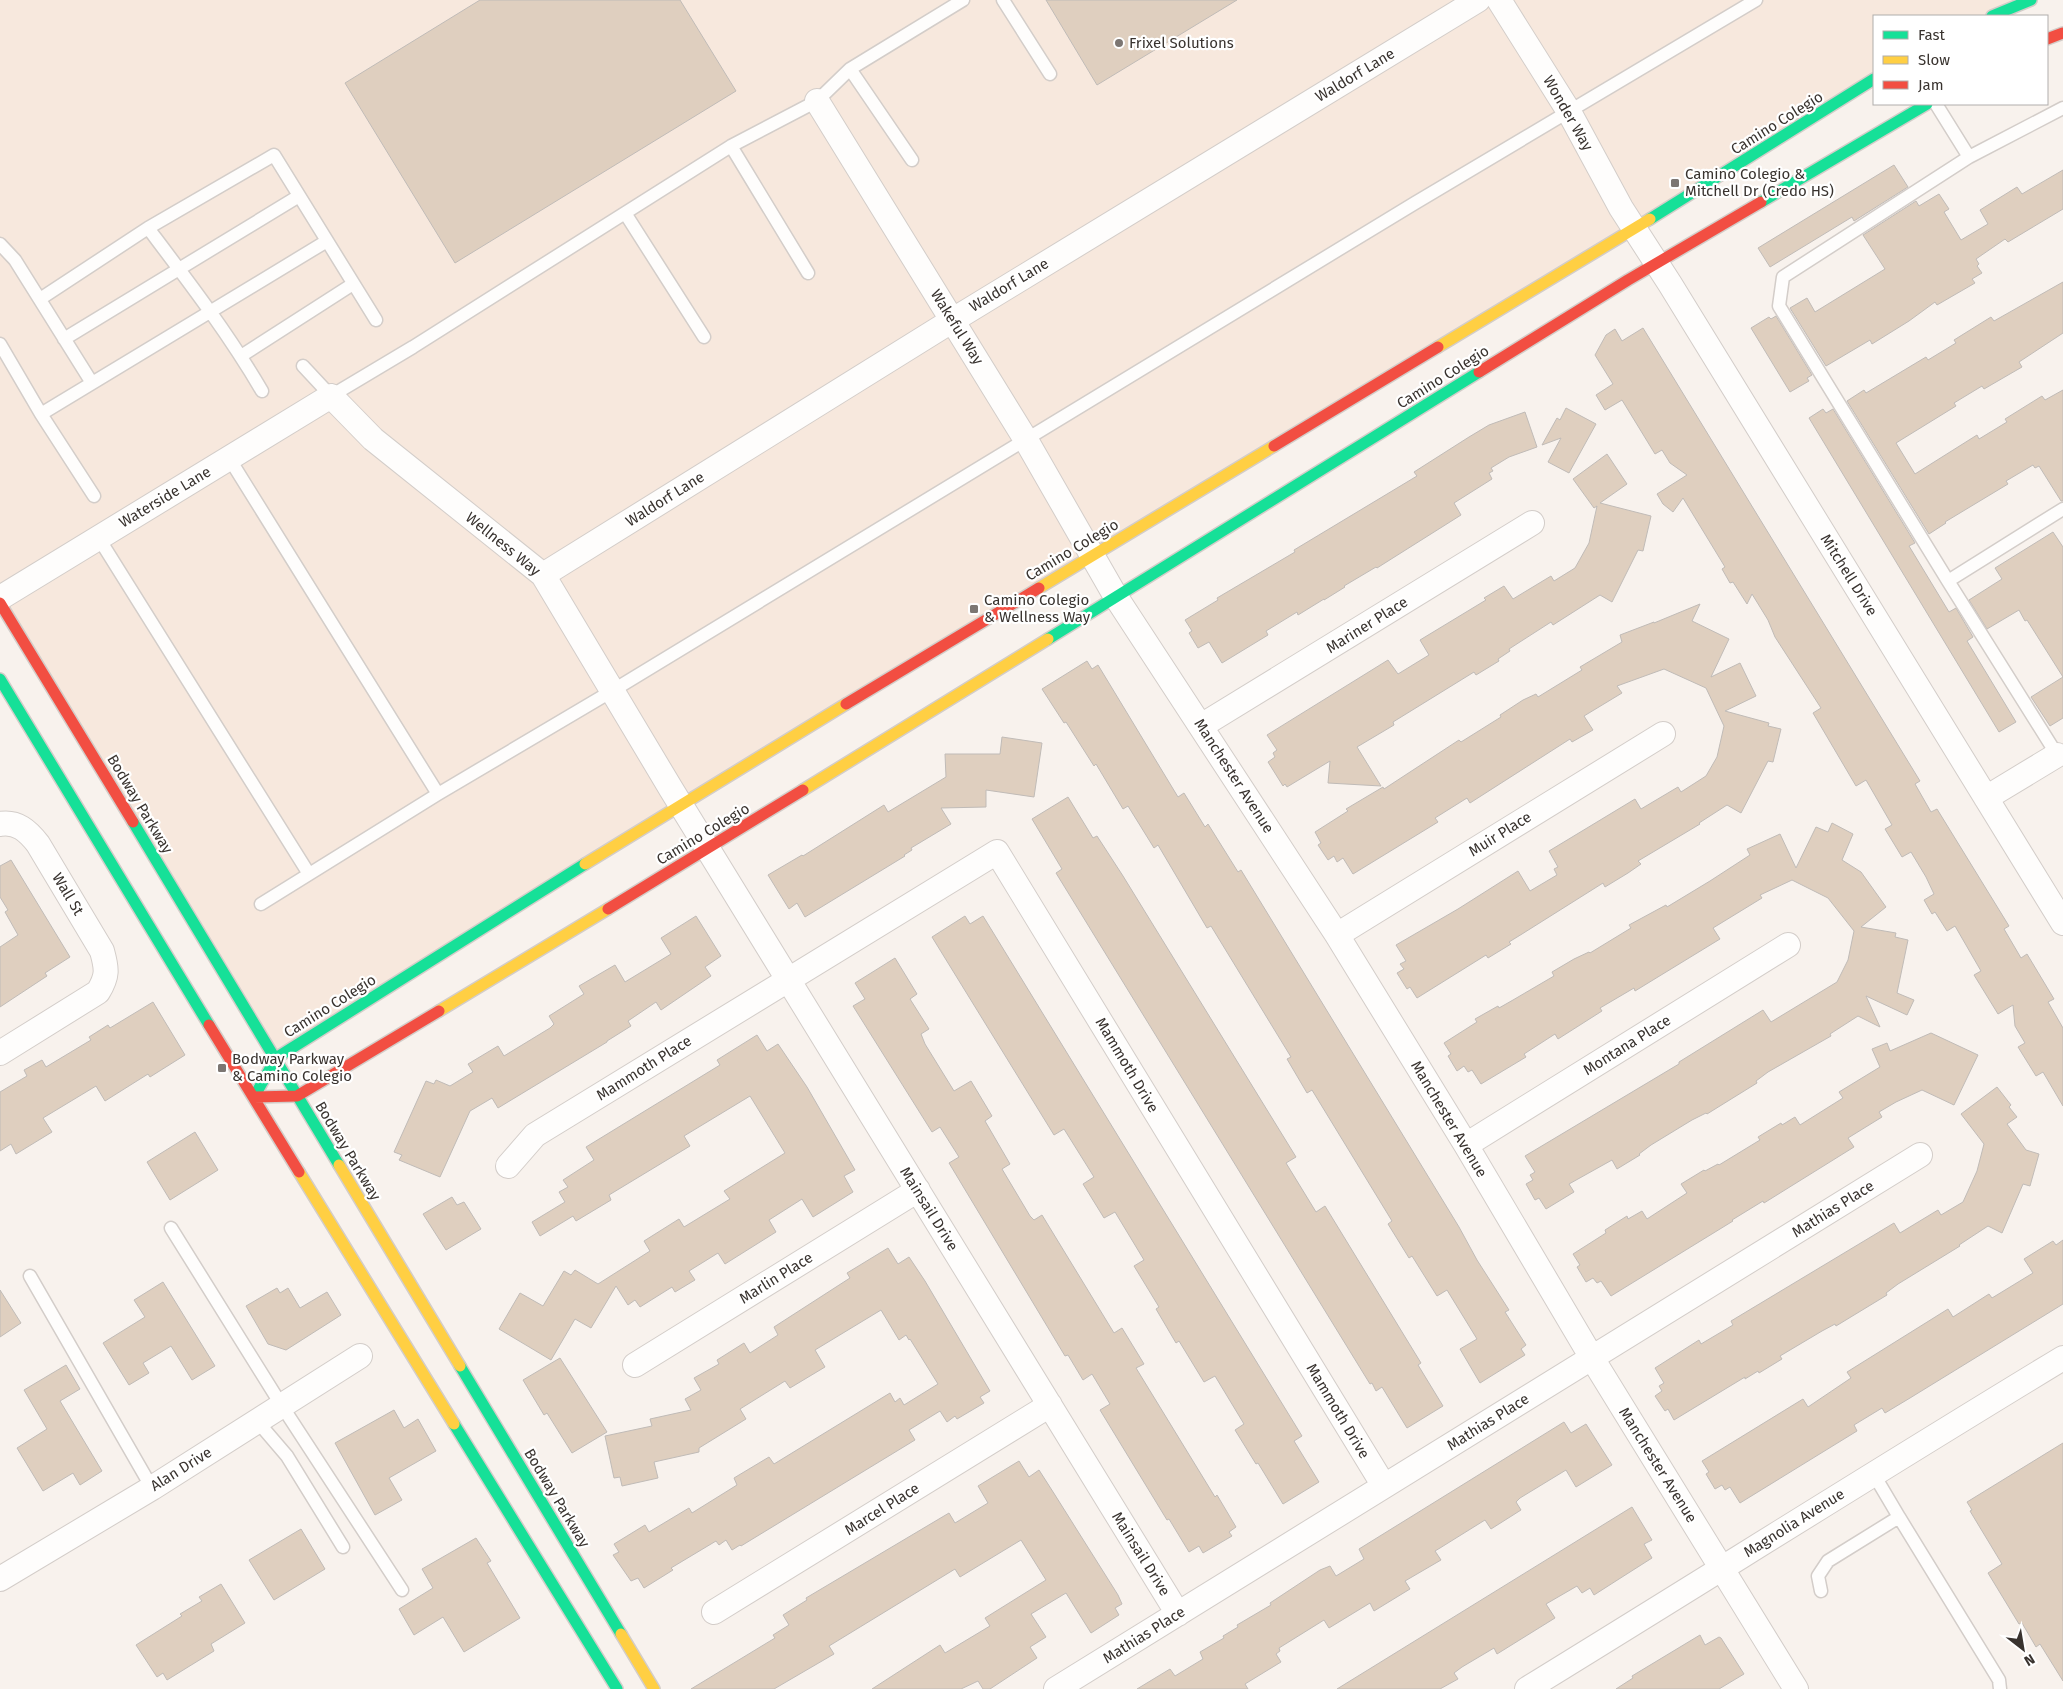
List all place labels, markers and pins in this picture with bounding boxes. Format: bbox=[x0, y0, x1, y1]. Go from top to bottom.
place label: Frixel Solutions bbox=[1129, 34, 1234, 52]
marker: Frixel Solutions bbox=[1113, 37, 1125, 49]
place label: Camino Colegio & Mitchell Dr (Credo HS) bbox=[1685, 165, 1834, 200]
marker: Camino Colegio & Mitchell Dr (Credo HS) bbox=[1669, 177, 1681, 189]
place label: Camino Colegio & Wellness Way bbox=[984, 591, 1091, 626]
marker: Camino Colegio & Wellness Way bbox=[968, 603, 980, 615]
place label: Bodway Parkway & Camino Colegio bbox=[232, 1050, 352, 1085]
marker: Bodway Parkway & Camino Colegio bbox=[216, 1062, 228, 1074]

